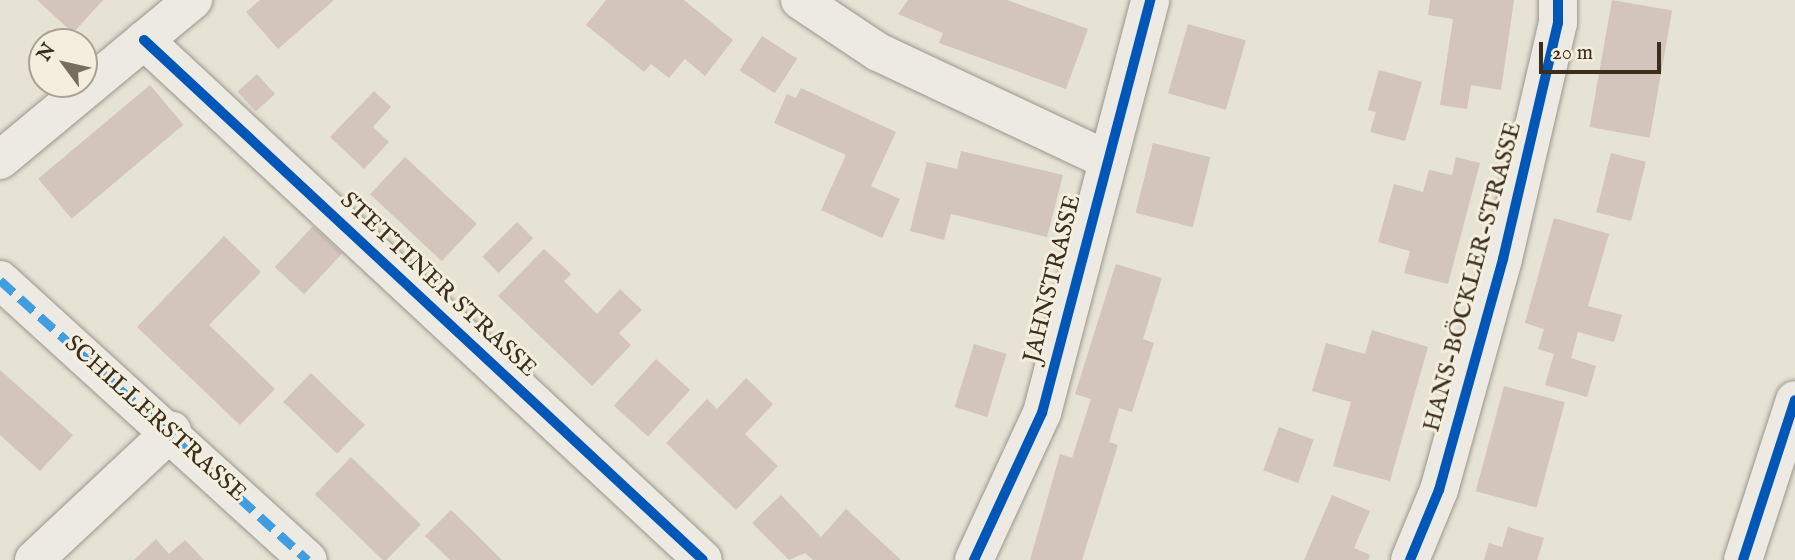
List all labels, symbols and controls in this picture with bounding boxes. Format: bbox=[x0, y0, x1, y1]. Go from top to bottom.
north arrow bbox=[28, 28, 98, 98]
scale bar bbox=[1543, 28, 1666, 72]
text: N bbox=[33, 39, 62, 66]
text: 20 m bbox=[1552, 40, 1593, 67]
street label: HANS-BÖCKLER-STRASSE bbox=[1418, 119, 1528, 435]
street label: STETTINER STRASSE bbox=[334, 186, 542, 384]
street label: JAHNSTRASSE bbox=[1018, 192, 1088, 366]
street label: SCHILLERSTRASSE bbox=[58, 330, 252, 508]

